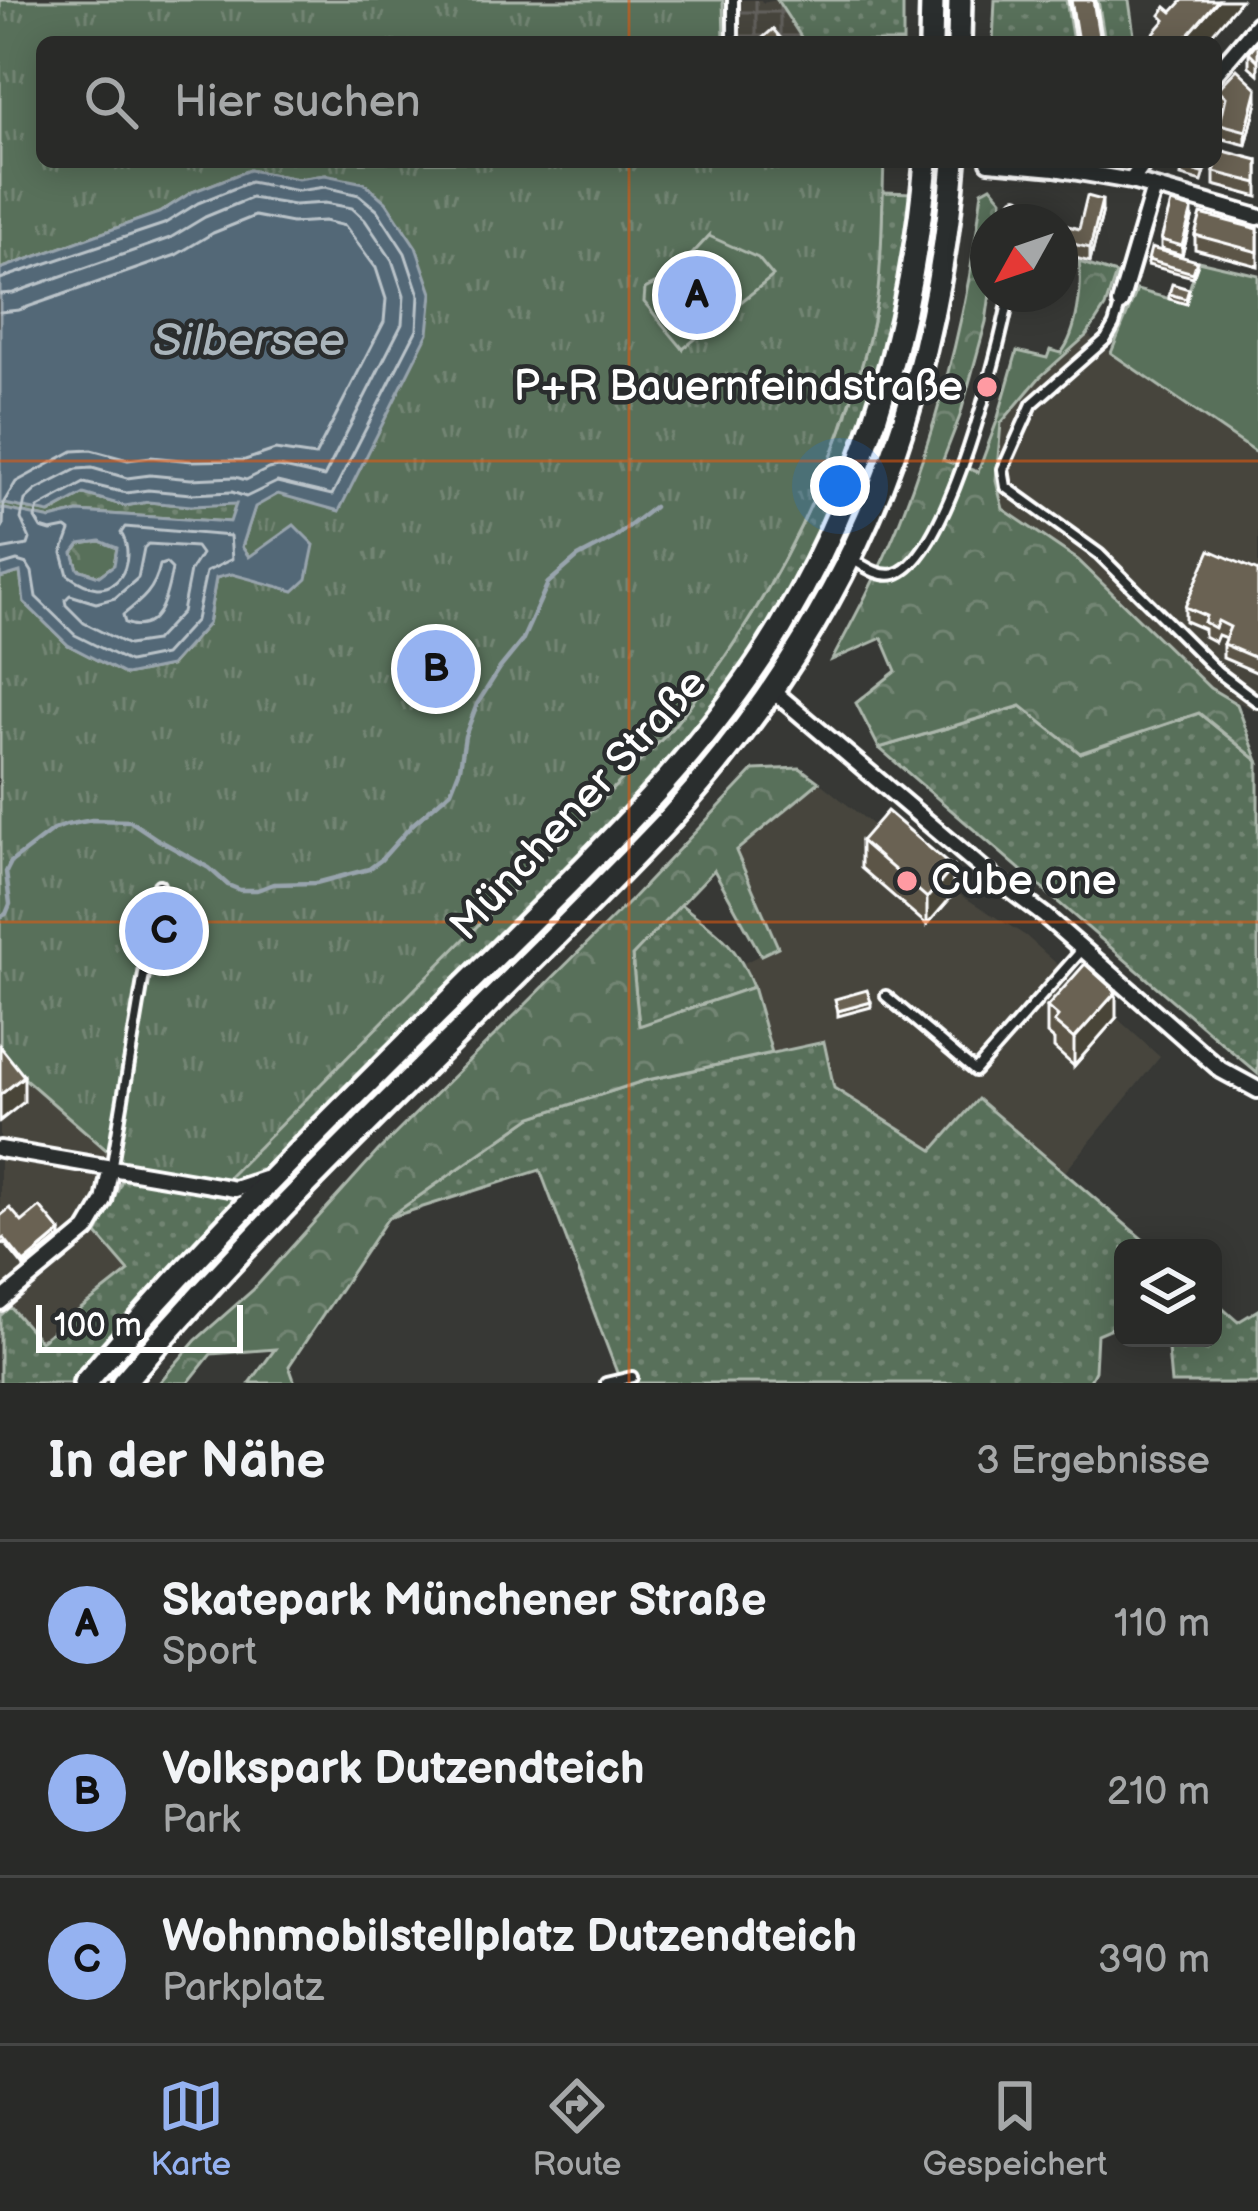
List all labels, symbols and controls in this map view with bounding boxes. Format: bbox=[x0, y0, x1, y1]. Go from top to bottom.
search box bbox=[36, 36, 1222, 168]
icon: search bbox=[78, 69, 144, 135]
text: Hier suchen bbox=[174, 75, 421, 130]
north arrow bbox=[970, 204, 1078, 312]
pin: A bbox=[658, 250, 736, 340]
water label: Silbersee bbox=[153, 314, 345, 369]
place label: P+R Bauernfeindstraße bbox=[513, 362, 963, 413]
marker: P+R Bauernfeindstraße bbox=[974, 374, 1000, 400]
your location bbox=[810, 456, 870, 516]
pin: B bbox=[397, 624, 475, 714]
street label: Münchener Straße bbox=[440, 659, 718, 951]
place label: Cube one bbox=[931, 856, 1117, 907]
marker: Cube one bbox=[894, 868, 920, 894]
pin: C bbox=[125, 886, 203, 976]
map controls bbox=[1114, 1239, 1222, 1347]
button: layers bbox=[1114, 1239, 1222, 1347]
scale bar bbox=[36, 1299, 243, 1352]
text: 100 m bbox=[54, 1306, 142, 1346]
text: In der Nähe bbox=[48, 1431, 326, 1492]
text: 3 Ergebnisse bbox=[976, 1438, 1210, 1485]
text: Skatepark Münchener Straße bbox=[162, 1574, 767, 1629]
text: A bbox=[75, 1601, 99, 1648]
text: 110 m bbox=[1114, 1601, 1210, 1648]
text: Sport bbox=[162, 1629, 257, 1676]
text: Volkspark Dutzendteich bbox=[162, 1742, 645, 1797]
text: B bbox=[73, 1769, 101, 1816]
text: 210 m bbox=[1107, 1769, 1210, 1816]
text: Park bbox=[162, 1797, 240, 1844]
text: Wohnmobilstellplatz Dutzendteich bbox=[162, 1910, 857, 1965]
text: C bbox=[73, 1937, 101, 1984]
text: 390 m bbox=[1098, 1937, 1210, 1984]
text: Parkplatz bbox=[162, 1965, 324, 2012]
tab: Karte bbox=[151, 2073, 231, 2185]
tab: Route bbox=[532, 2073, 621, 2185]
tab: Gespeichert bbox=[923, 2073, 1107, 2185]

